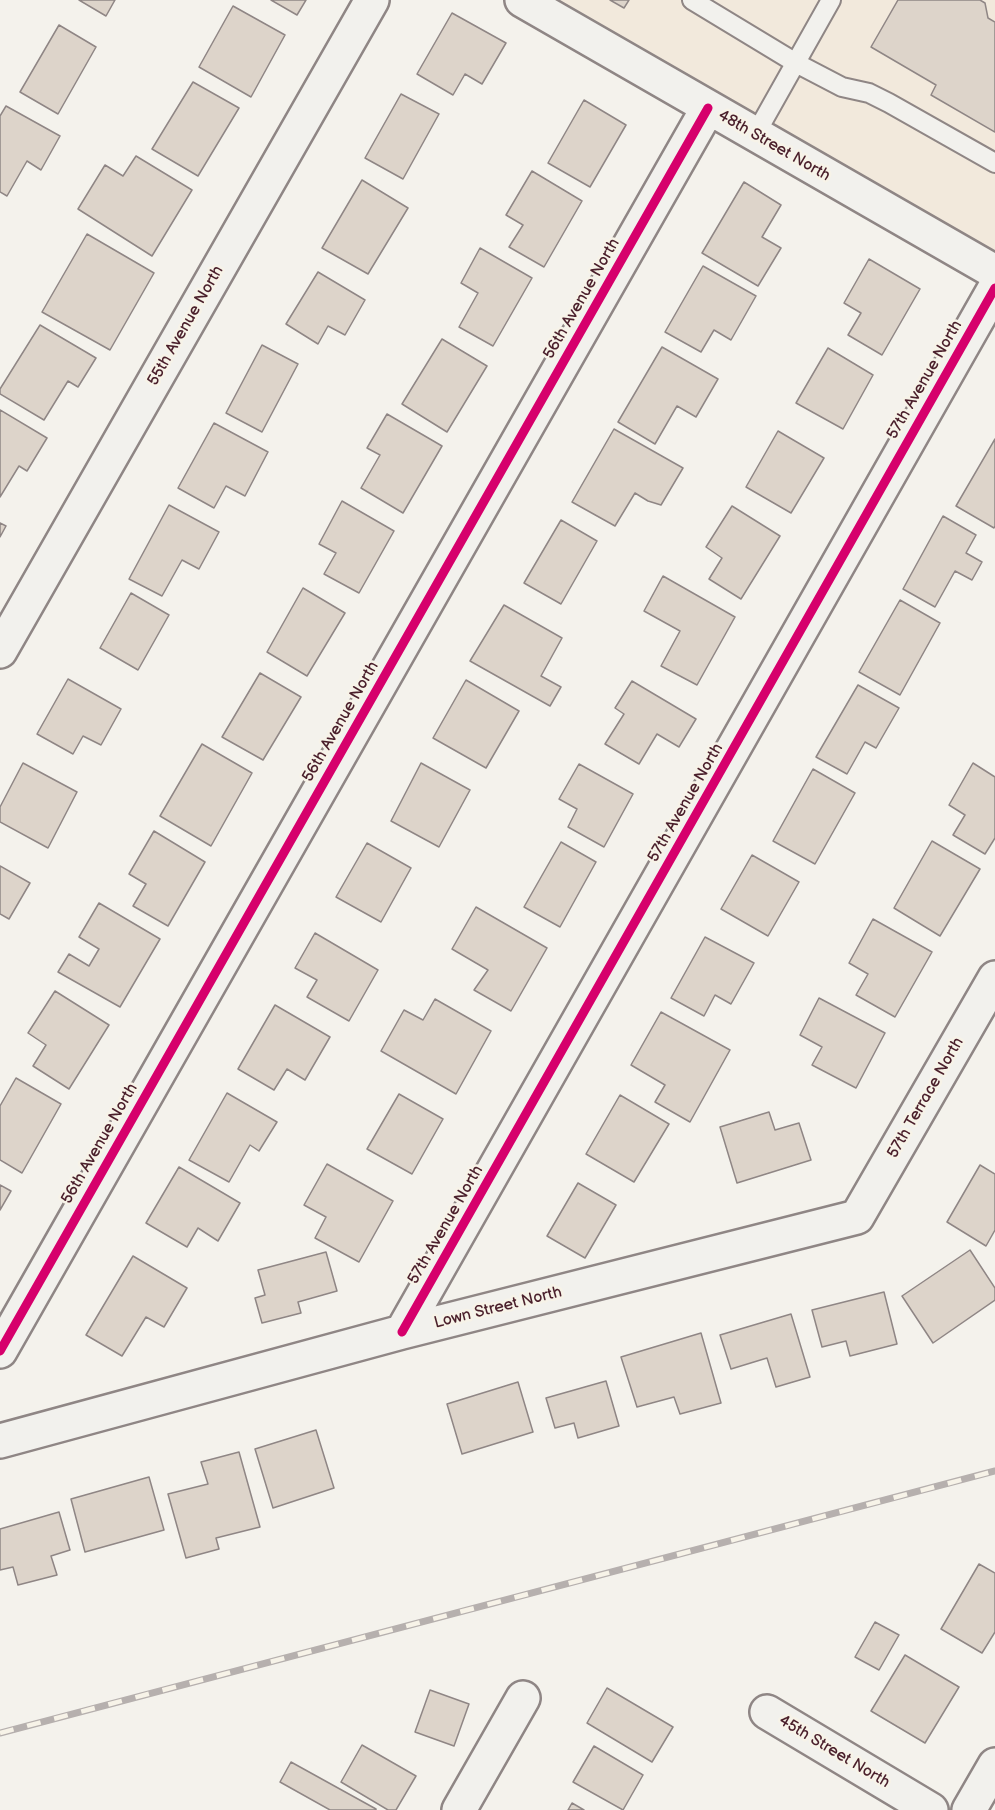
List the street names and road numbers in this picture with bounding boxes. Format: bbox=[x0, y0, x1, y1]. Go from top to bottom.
street label: 48th Street North bbox=[715, 106, 833, 186]
street label: 56th Avenue North bbox=[540, 235, 624, 363]
street label: 55th Avenue North bbox=[144, 263, 228, 389]
street label: 57th Avenue North bbox=[883, 317, 967, 443]
street label: 56th Avenue North bbox=[299, 658, 383, 786]
street label: 57th Avenue North bbox=[644, 740, 728, 866]
street label: 57th Terrace North bbox=[884, 1034, 968, 1162]
street label: 56th Avenue North bbox=[58, 1080, 142, 1208]
street label: 57th Avenue North bbox=[404, 1162, 488, 1288]
street label: Lown Street North bbox=[432, 1283, 564, 1333]
street label: 45th Street North bbox=[775, 1711, 893, 1793]

